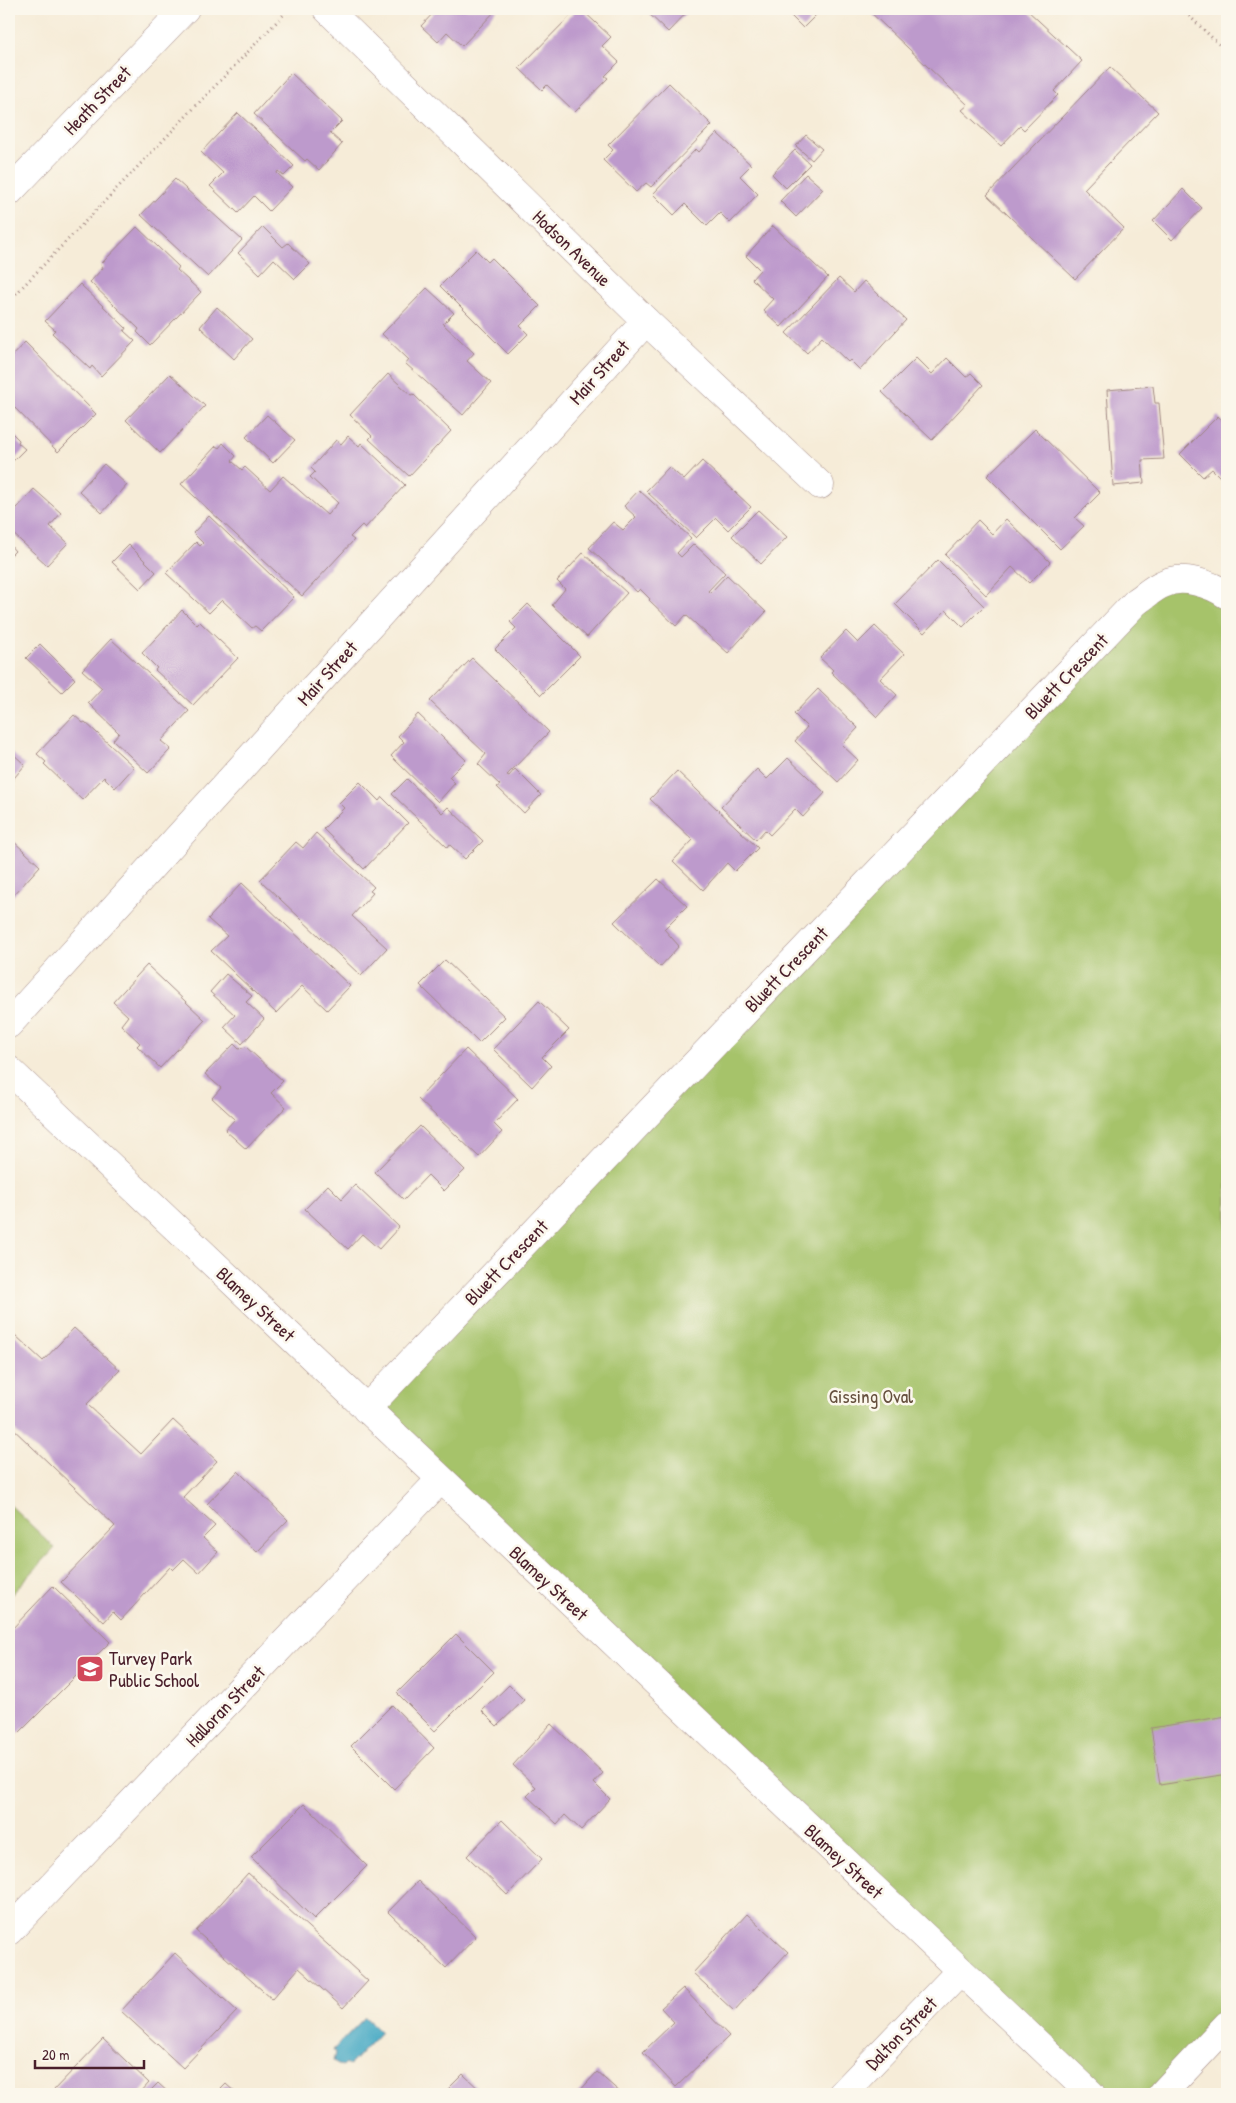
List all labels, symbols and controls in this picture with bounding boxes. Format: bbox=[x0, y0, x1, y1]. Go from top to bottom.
street label: Heath Street bbox=[57, 59, 137, 140]
street label: Hodson Avenue bbox=[527, 204, 617, 292]
street label: Mair Street bbox=[563, 334, 635, 410]
street label: Bluett Crescent bbox=[1018, 627, 1114, 725]
street label: Mair Street bbox=[291, 635, 363, 711]
street label: Bluett Crescent bbox=[738, 920, 834, 1018]
street label: Bluett Crescent bbox=[458, 1213, 554, 1311]
street label: Blamey Street bbox=[211, 1261, 301, 1348]
park label: Gissing Oval bbox=[829, 1383, 914, 1409]
street label: Blamey Street bbox=[504, 1540, 594, 1627]
place label: Turvey Park Public School bbox=[109, 1645, 200, 1693]
school or university icon: Turvey Park Public School bbox=[75, 1654, 105, 1684]
street label: Halloran Street bbox=[179, 1659, 271, 1752]
street label: Blamey Street bbox=[799, 1818, 889, 1905]
street label: Dalton Street bbox=[859, 1990, 943, 2075]
scale bar bbox=[35, 2038, 144, 2070]
text: 20 m bbox=[42, 2044, 69, 2065]

